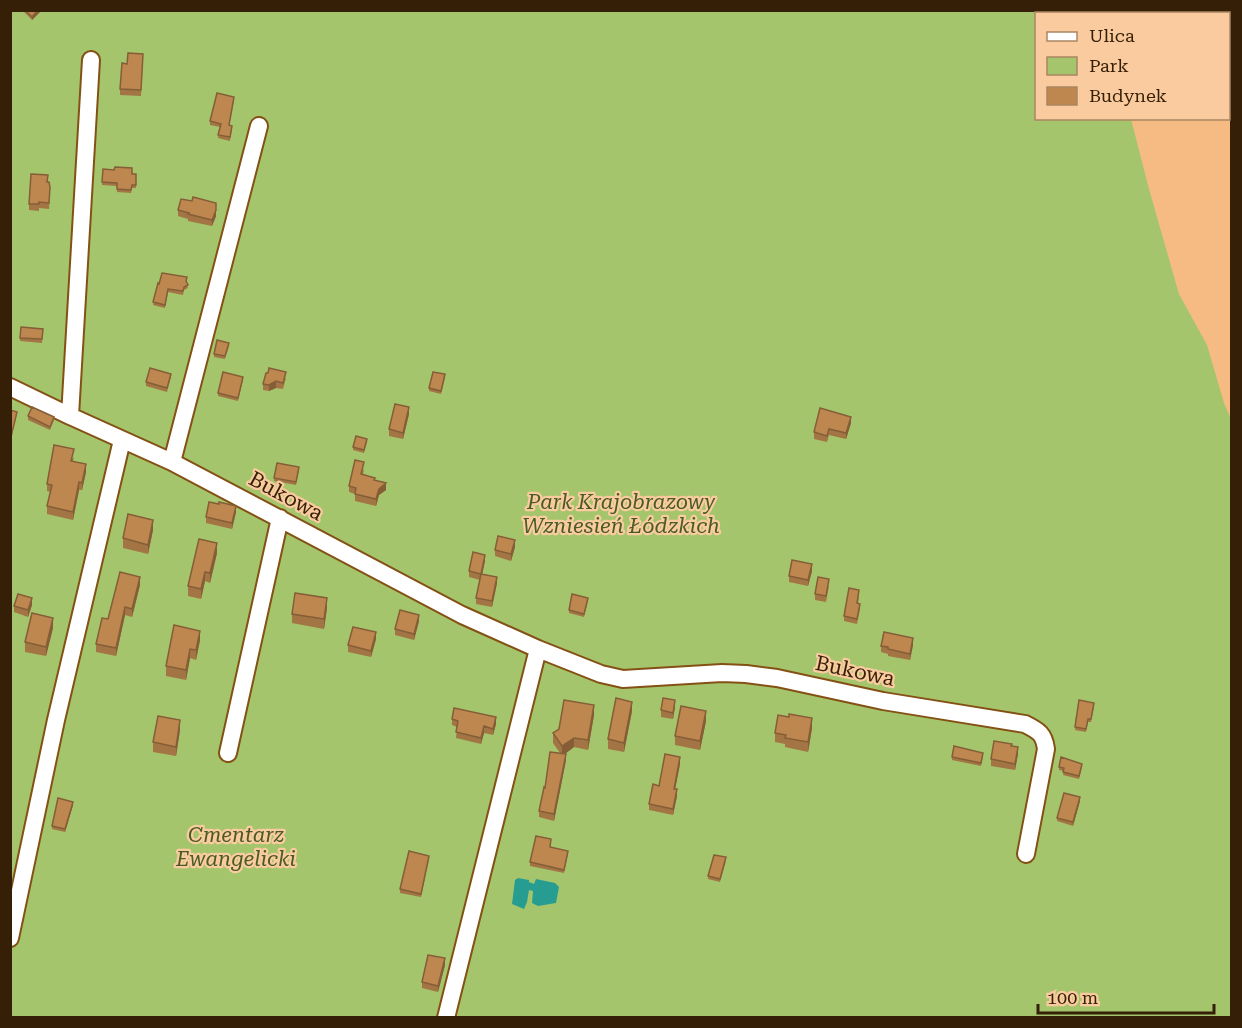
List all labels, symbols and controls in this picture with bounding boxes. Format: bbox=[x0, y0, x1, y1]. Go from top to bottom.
legend bbox=[1035, 12, 1230, 120]
text: Ulica bbox=[1089, 25, 1135, 46]
text: Park bbox=[1089, 55, 1129, 76]
text: Budynek bbox=[1089, 85, 1167, 106]
street label: Bukowa bbox=[245, 466, 328, 526]
park label: Park Krajobrazowy Wzniesień Łódzkich bbox=[522, 490, 720, 538]
street label: Bukowa bbox=[813, 651, 897, 691]
park label: Cmentarz Ewangelicki bbox=[175, 823, 296, 871]
scale bar bbox=[1038, 977, 1214, 1015]
text: 100 m bbox=[1047, 987, 1098, 1008]

